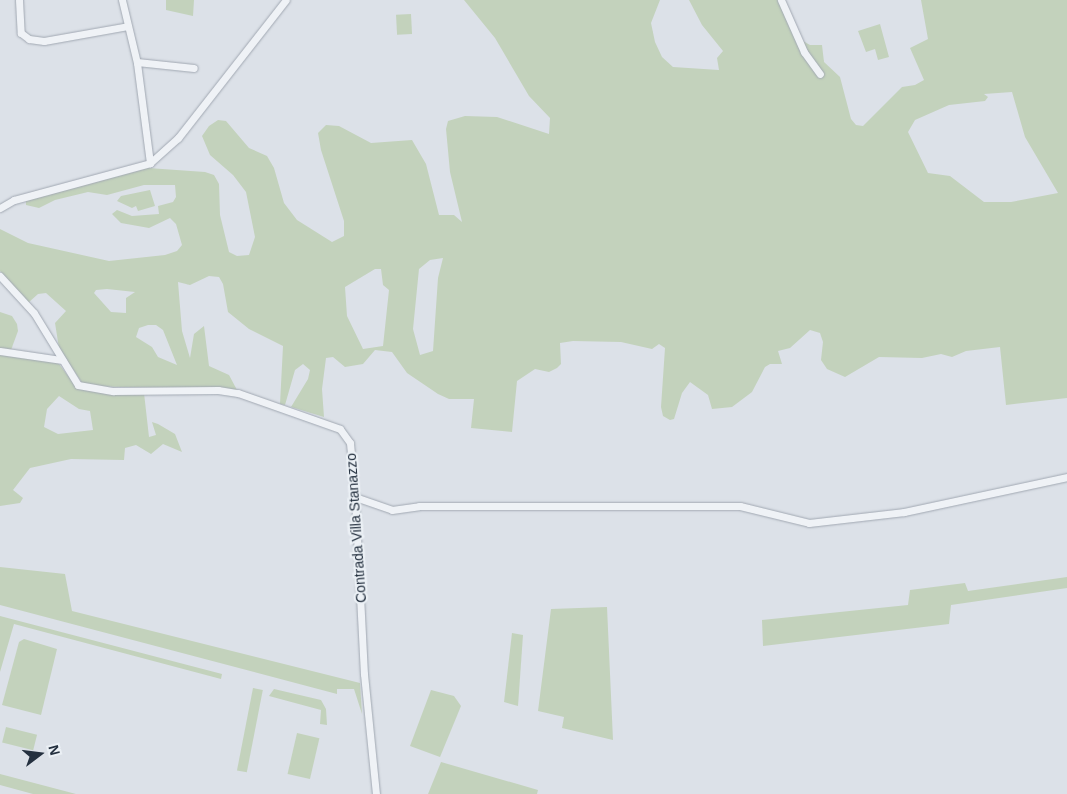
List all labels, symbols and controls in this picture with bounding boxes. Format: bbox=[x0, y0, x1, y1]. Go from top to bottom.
street label: Contrada Villa Stanazzo bbox=[342, 453, 370, 603]
north arrow bbox=[15, 729, 65, 779]
text: N bbox=[45, 743, 64, 757]

